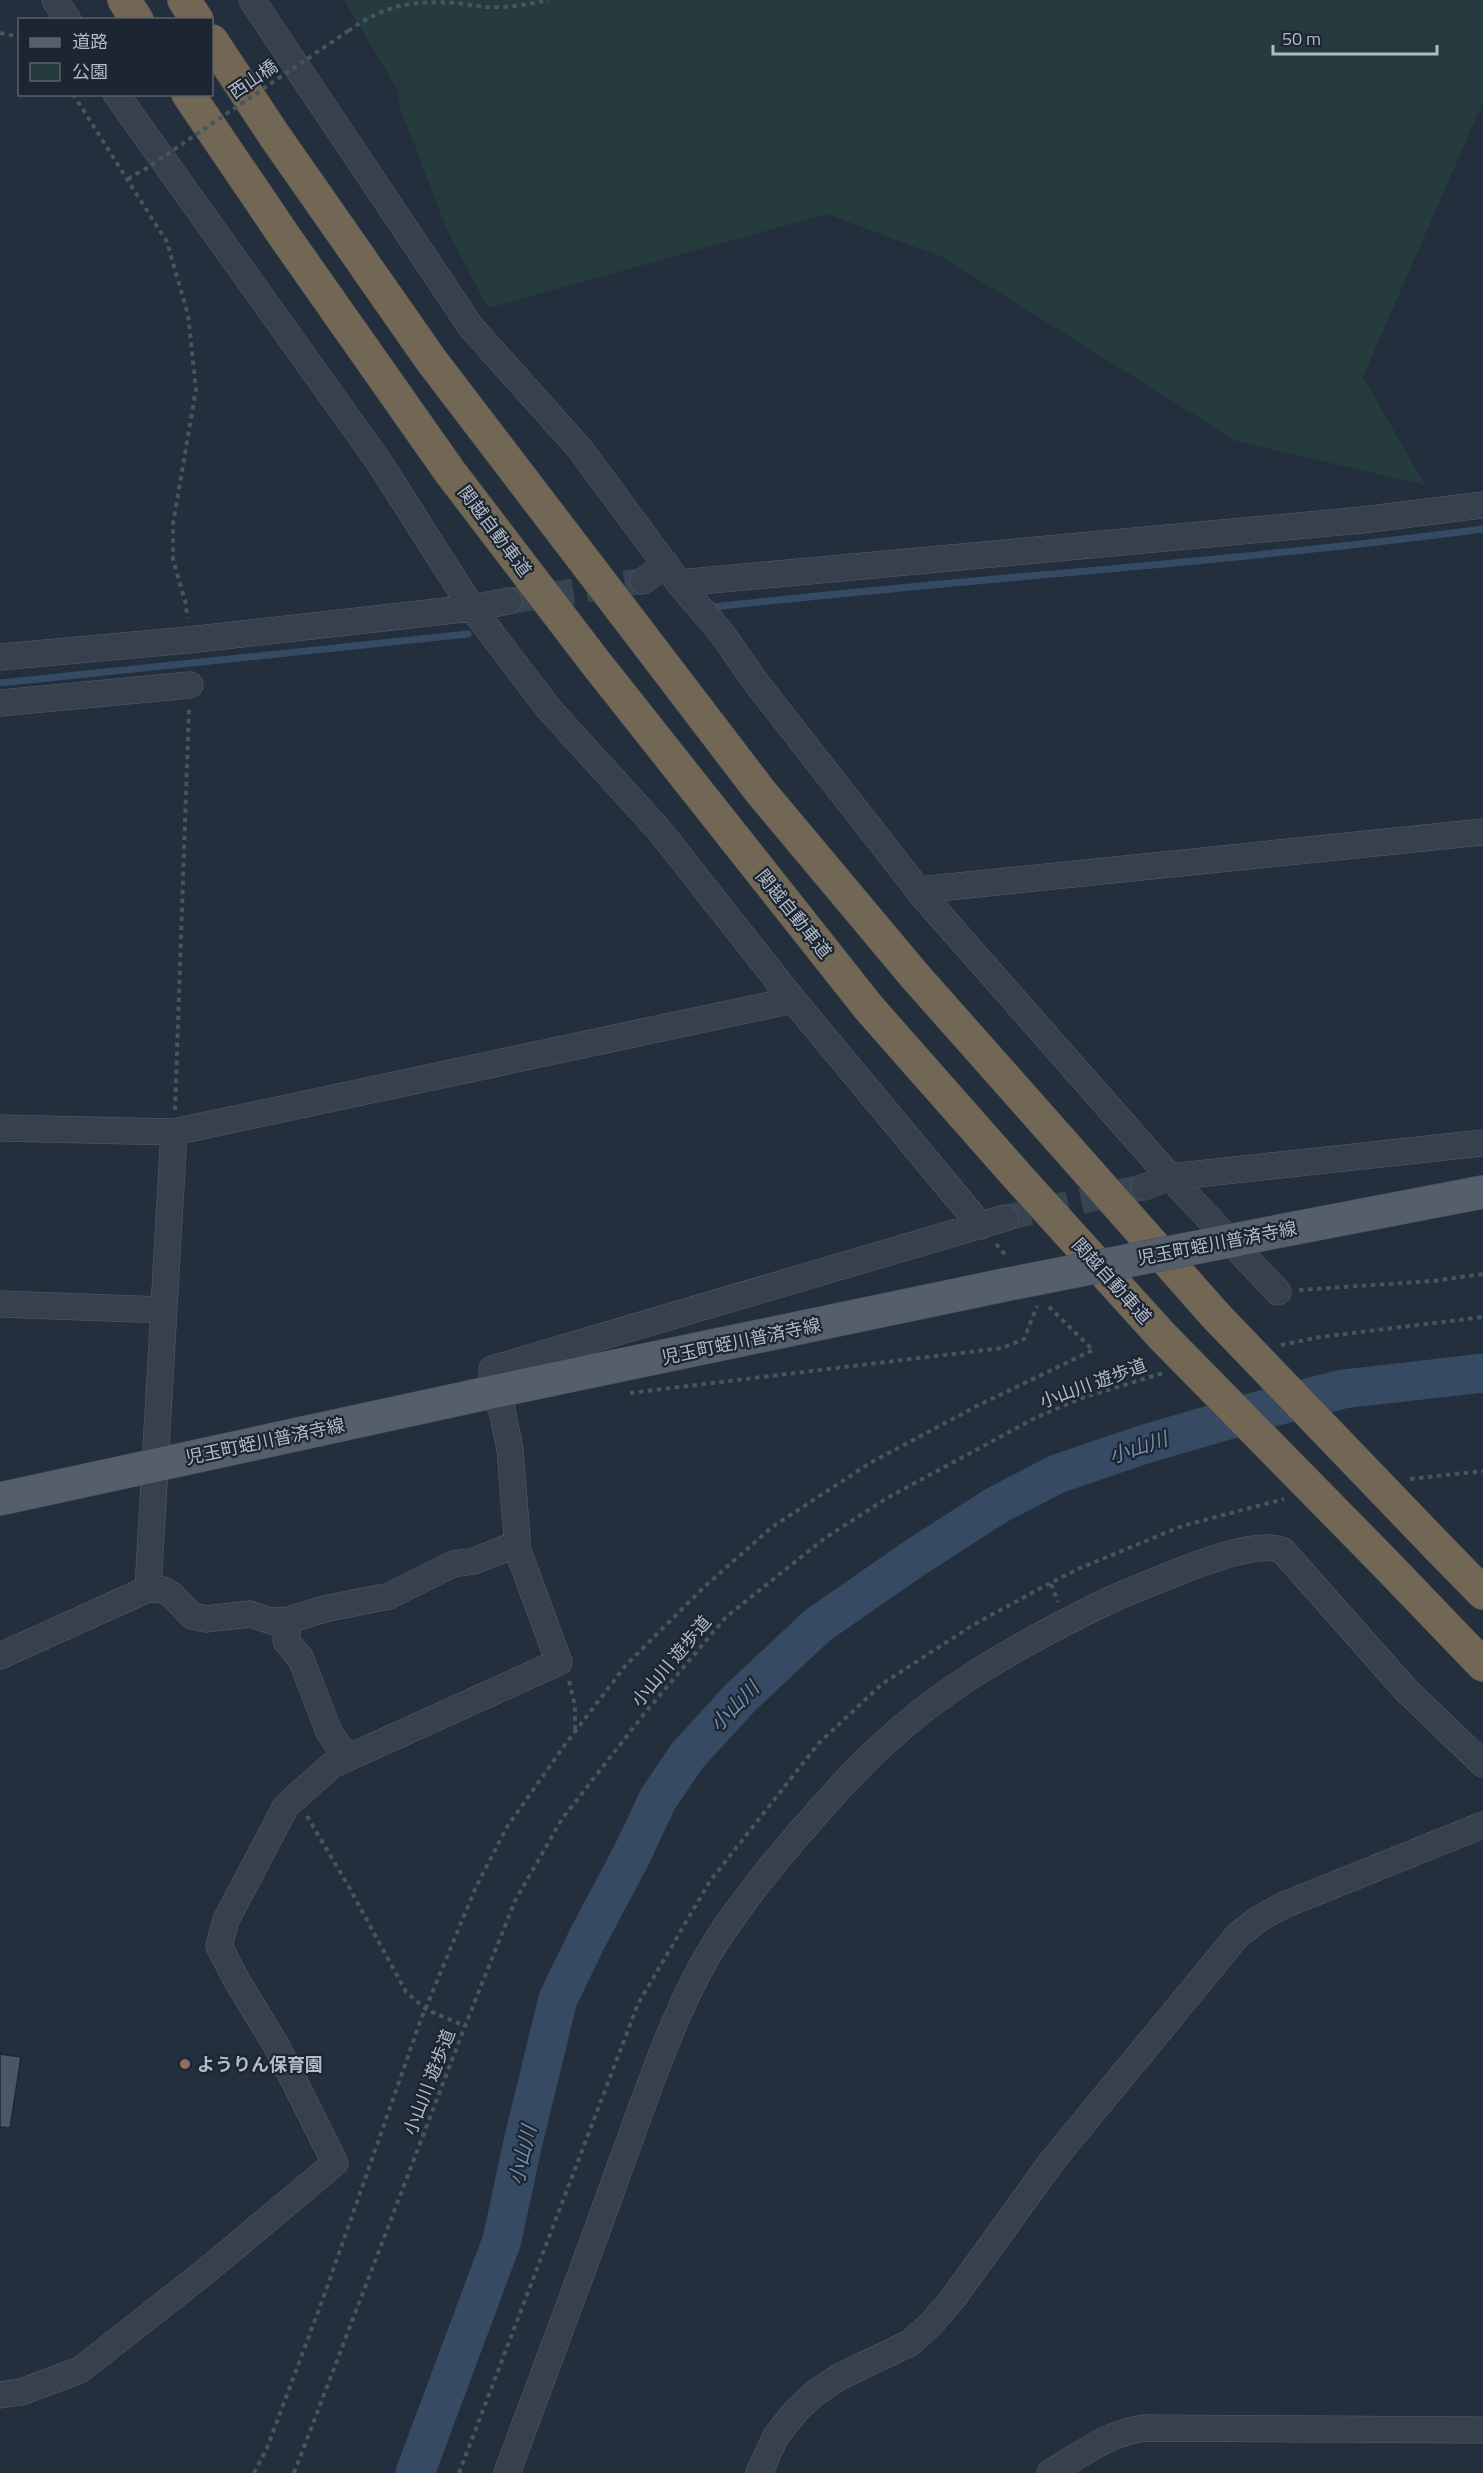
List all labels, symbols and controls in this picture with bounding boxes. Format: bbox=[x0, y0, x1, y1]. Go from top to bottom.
legend bbox=[18, 18, 213, 96]
scale bar bbox=[1273, 18, 1436, 56]
text: 50 m bbox=[1282, 25, 1321, 52]
text: 道路 bbox=[72, 28, 108, 55]
street label: 西山橋 bbox=[223, 53, 283, 105]
text: 公園 bbox=[72, 58, 108, 85]
street label: 関越自動車道 bbox=[452, 480, 538, 582]
street label: 関越自動車道 bbox=[750, 864, 838, 964]
street label: 児玉町蛭川普済寺線 bbox=[1135, 1214, 1299, 1272]
street label: 関越自動車道 bbox=[1066, 1232, 1158, 1330]
street label: 児玉町蛭川普済寺線 bbox=[659, 1311, 823, 1371]
street label: 小山川 遊歩道 bbox=[1036, 1351, 1150, 1415]
street label: 児玉町蛭川普済寺線 bbox=[183, 1411, 347, 1471]
water label: 小山川 bbox=[1105, 1422, 1173, 1471]
street label: 小山川 遊歩道 bbox=[625, 1609, 717, 1713]
water label: 小山川 bbox=[702, 1672, 767, 1738]
street label: 小山川 遊歩道 bbox=[396, 2025, 462, 2139]
place label: ようりん保育園 bbox=[197, 2051, 323, 2078]
marker: ようりん保育園 bbox=[178, 2057, 192, 2071]
water label: 小山川 bbox=[500, 2120, 544, 2188]

